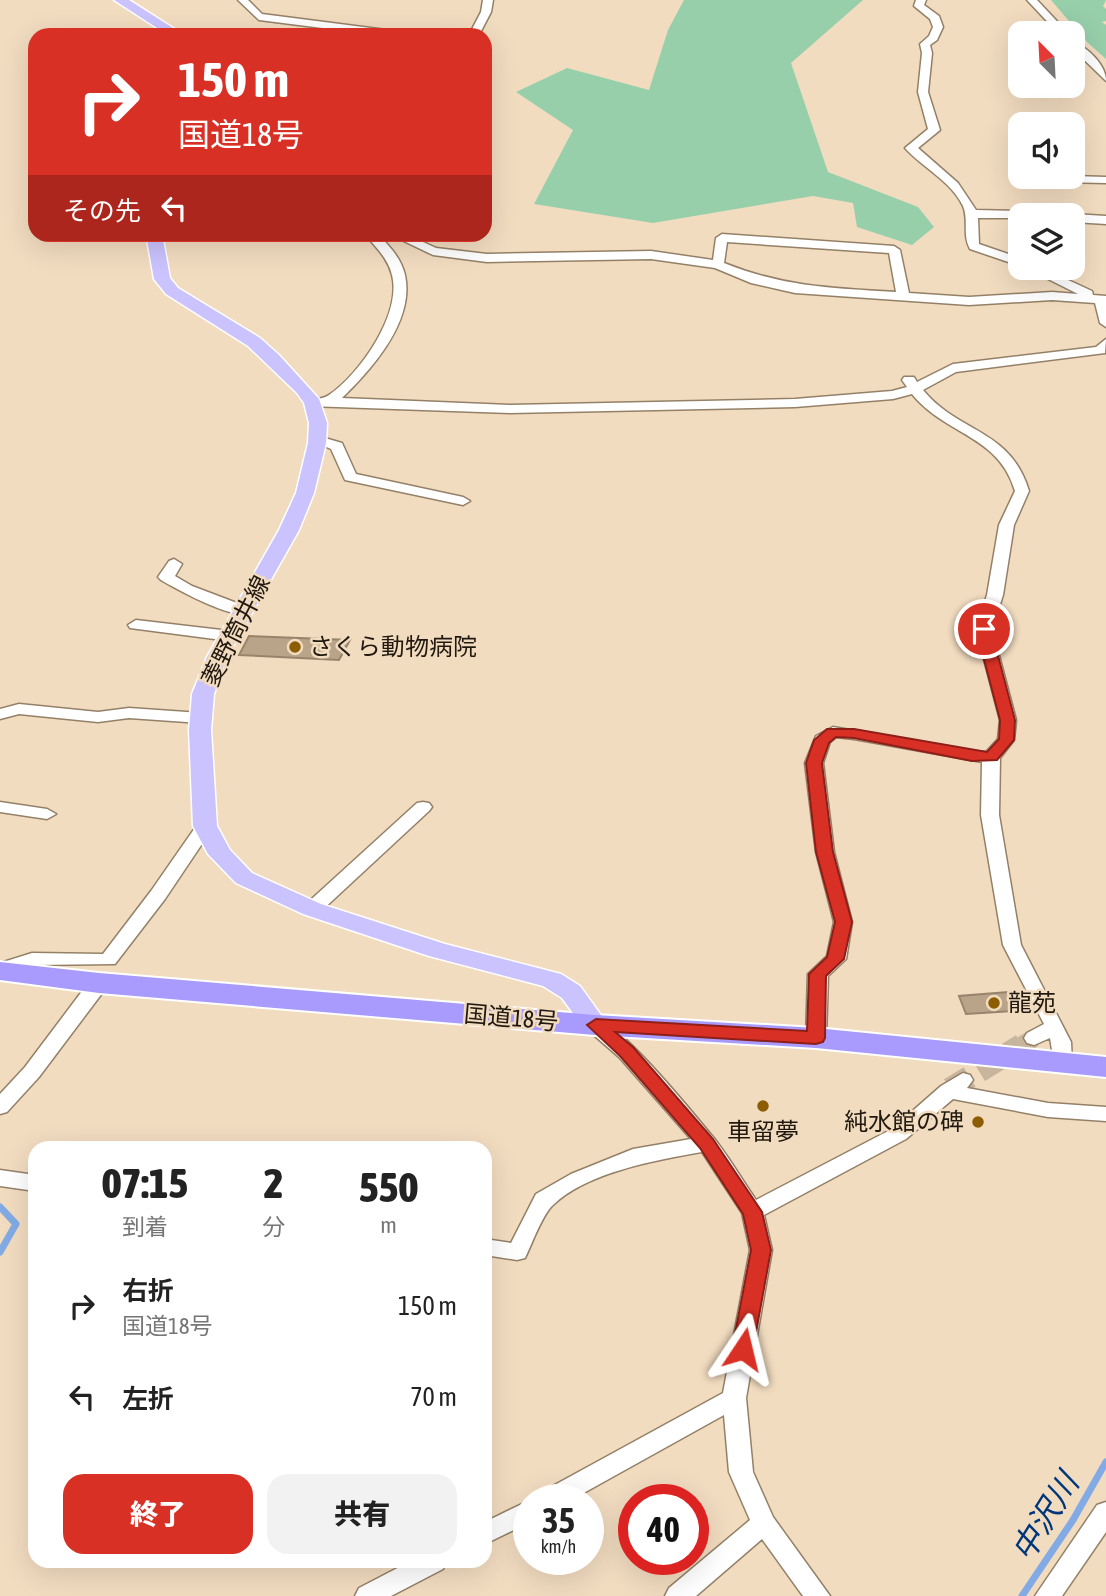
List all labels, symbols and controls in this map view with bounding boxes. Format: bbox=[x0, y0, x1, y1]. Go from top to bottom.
north arrow bbox=[1008, 21, 1085, 98]
map controls bbox=[1008, 21, 1085, 280]
text: 150 m bbox=[178, 51, 289, 107]
icon: right bbox=[63, 56, 154, 147]
button: sound bbox=[1008, 112, 1085, 189]
text: 国道18号 bbox=[178, 116, 304, 153]
icon: left bbox=[155, 189, 193, 227]
text: その先 bbox=[63, 196, 141, 226]
button: layers bbox=[1008, 203, 1085, 280]
street label: 菱野筒井線 bbox=[196, 571, 275, 690]
pin bbox=[954, 599, 1014, 659]
icon: arrive bbox=[965, 610, 1003, 648]
place label: さくら動物病院 bbox=[309, 633, 477, 660]
marker: さくら動物病院 bbox=[287, 639, 303, 655]
place label: 龍苑 bbox=[1008, 989, 1056, 1016]
marker: 龍苑 bbox=[986, 995, 1002, 1011]
street label: 国道18号 bbox=[463, 1000, 559, 1035]
marker: 車留夢 bbox=[755, 1098, 771, 1114]
place label: 純水館の碑 bbox=[844, 1108, 964, 1135]
marker: 純水館の碑 bbox=[970, 1114, 986, 1130]
place label: 車留夢 bbox=[727, 1118, 799, 1145]
text: 07:15 bbox=[102, 1159, 188, 1207]
text: 2 bbox=[264, 1159, 283, 1207]
text: 550 bbox=[359, 1163, 418, 1211]
text: m bbox=[380, 1212, 397, 1238]
text: 到着 bbox=[122, 1214, 168, 1240]
text: 分 bbox=[262, 1214, 285, 1240]
text: 右折 bbox=[122, 1276, 174, 1306]
icon: right bbox=[63, 1287, 101, 1325]
text: 150 m bbox=[398, 1291, 457, 1321]
position arrow bbox=[706, 1312, 780, 1386]
text: 国道18号 bbox=[122, 1313, 213, 1339]
icon: left bbox=[63, 1378, 101, 1416]
text: 70 m bbox=[410, 1382, 457, 1412]
text: 左折 bbox=[122, 1384, 174, 1414]
water label: 中沢川 bbox=[1003, 1464, 1087, 1567]
button: 終了 bbox=[63, 1474, 253, 1554]
button: 共有 bbox=[267, 1474, 457, 1554]
speed limit sign: 40 bbox=[618, 1484, 709, 1575]
text: 35 bbox=[542, 1500, 575, 1540]
text: km/h bbox=[541, 1536, 576, 1557]

